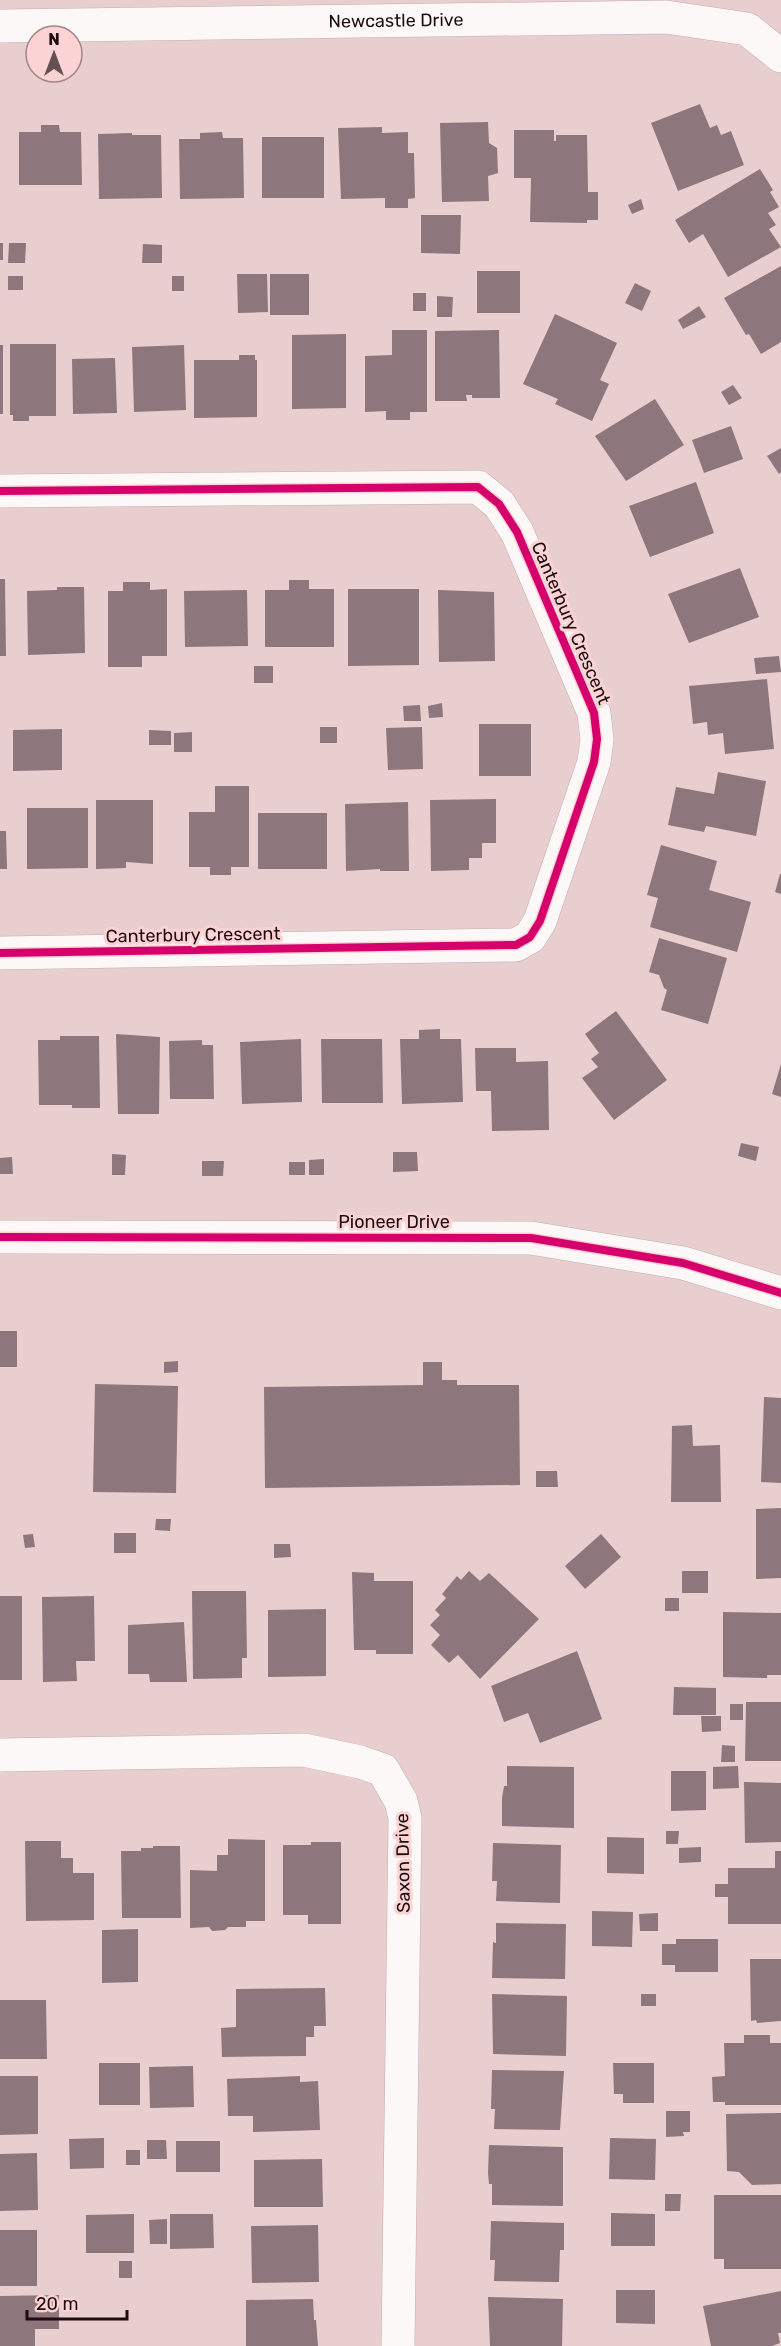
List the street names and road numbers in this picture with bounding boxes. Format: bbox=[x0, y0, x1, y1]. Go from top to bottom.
street label: Newcastle Drive bbox=[328, 9, 464, 33]
street label: Canterbury Crescent bbox=[527, 538, 615, 708]
street label: Canterbury Crescent bbox=[105, 922, 281, 948]
street label: Pioneer Drive bbox=[338, 1211, 450, 1233]
street label: Saxon Drive bbox=[391, 1813, 415, 1913]

